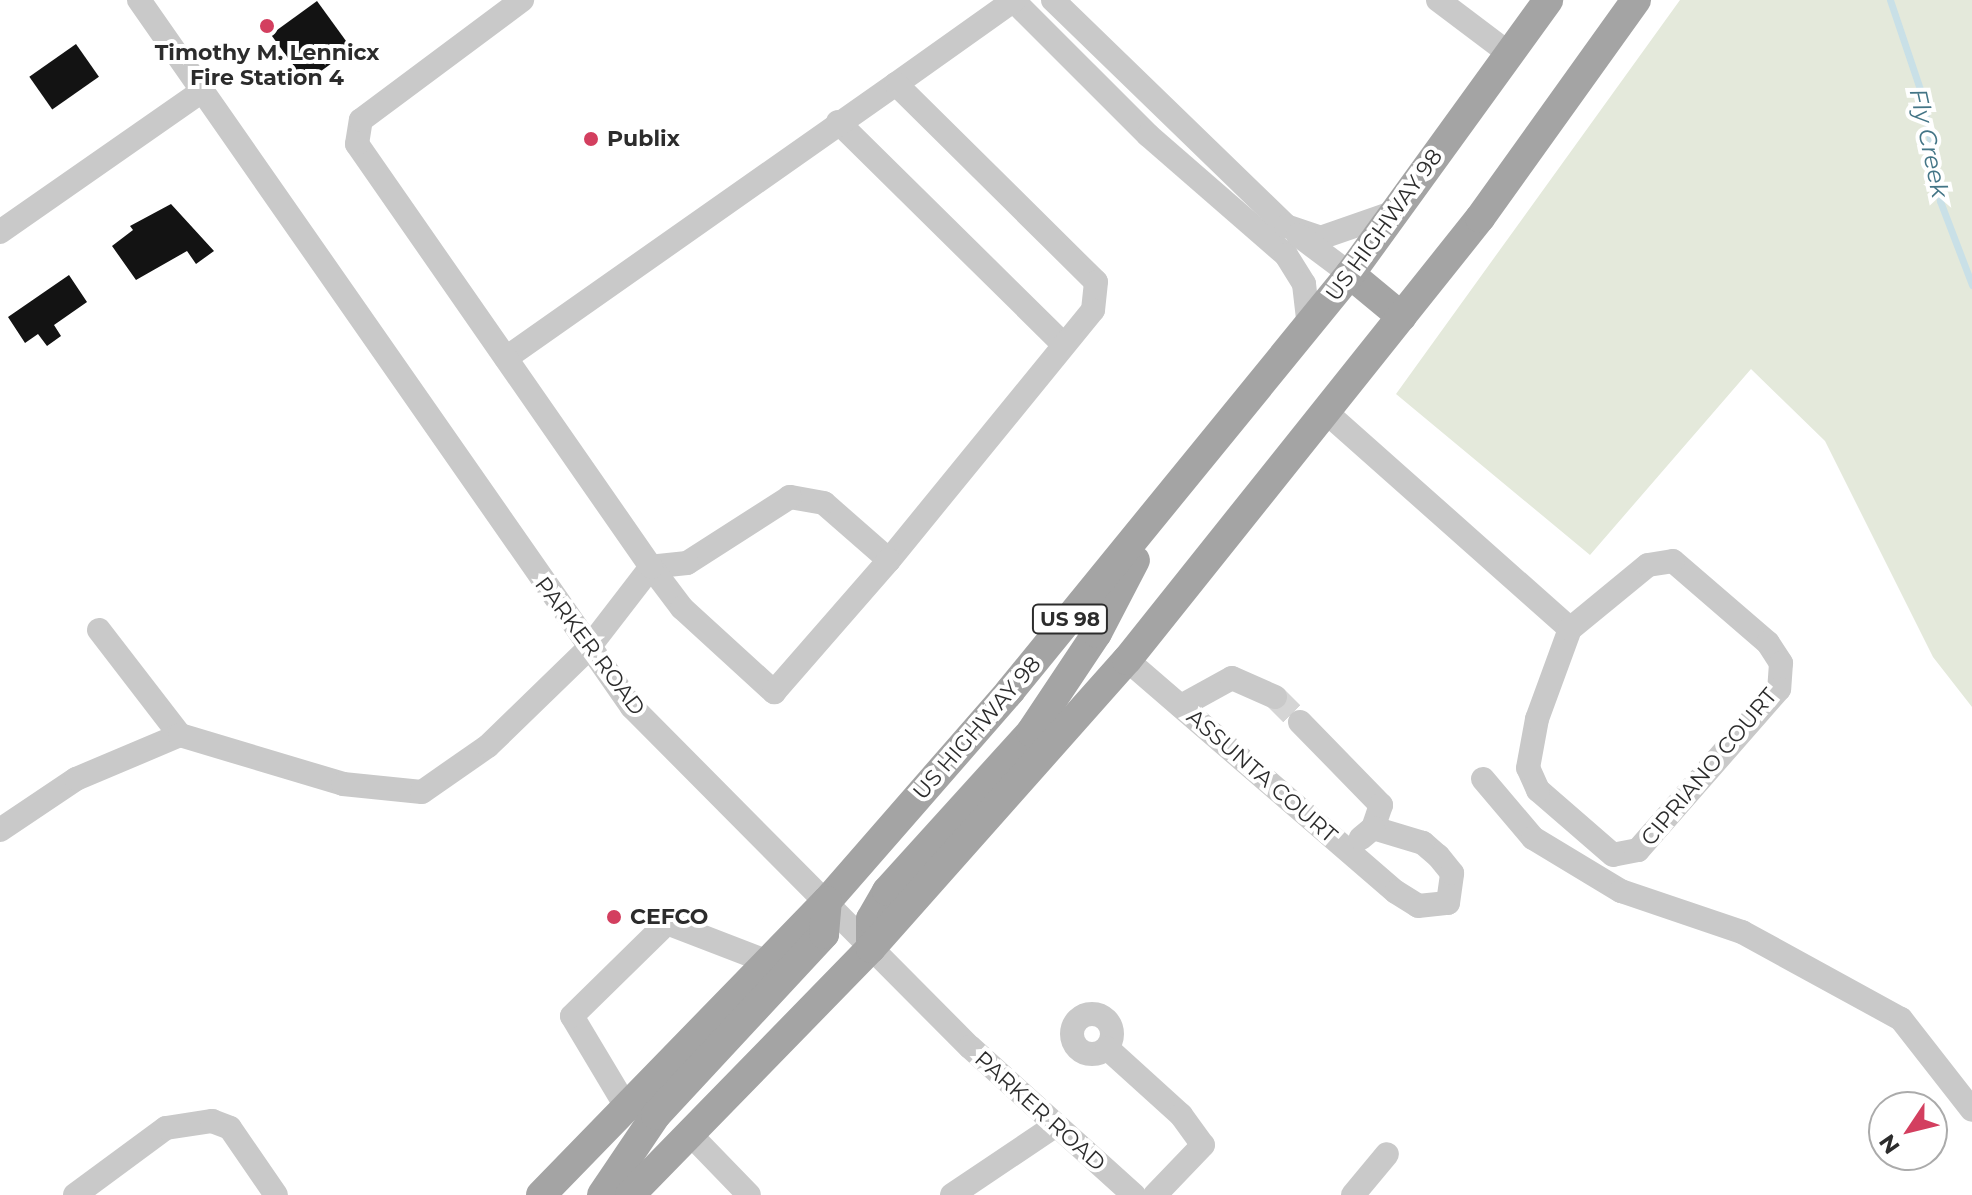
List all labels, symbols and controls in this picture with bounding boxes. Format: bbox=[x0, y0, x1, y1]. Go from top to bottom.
marker: Timothy M. Lennicx Fire Station 4 bbox=[258, 17, 276, 35]
place label: Timothy M. Lennicx Fire Station 4 bbox=[155, 39, 379, 90]
water label: Fly Creek bbox=[1903, 86, 1955, 200]
place label: Publix bbox=[607, 126, 680, 152]
marker: Publix bbox=[582, 130, 600, 148]
street label: US HIGHWAY 98 bbox=[1320, 144, 1448, 306]
street label: PARKER ROAD bbox=[529, 572, 651, 720]
road number: US 98 bbox=[1030, 603, 1110, 635]
street label: US HIGHWAY 98 bbox=[908, 651, 1046, 805]
street label: CIPRIANO COURT bbox=[1635, 683, 1783, 851]
street label: ASSUNTA COURT bbox=[1181, 704, 1343, 848]
place label: CEFCO bbox=[630, 904, 708, 930]
marker: CEFCO bbox=[605, 908, 623, 926]
street label: PARKER ROAD bbox=[969, 1045, 1111, 1177]
north arrow bbox=[1868, 1091, 1948, 1171]
text: N bbox=[1873, 1129, 1906, 1159]

